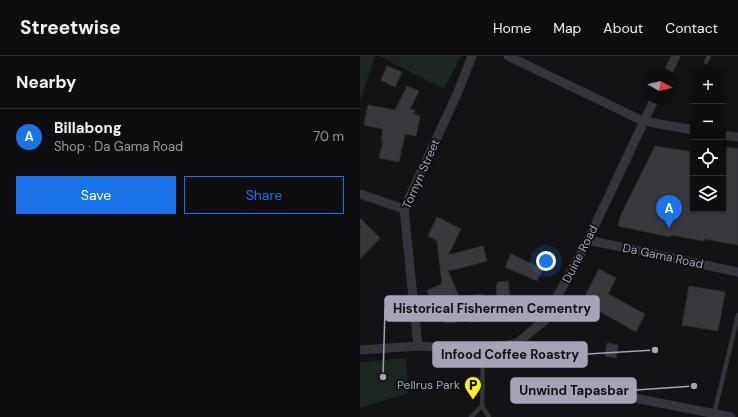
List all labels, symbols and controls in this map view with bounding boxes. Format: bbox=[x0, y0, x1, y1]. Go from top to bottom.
text: Streetwise bbox=[20, 15, 121, 40]
text: Home bbox=[493, 19, 531, 37]
text: Map bbox=[553, 19, 581, 37]
text: About bbox=[603, 19, 643, 37]
text: Contact bbox=[665, 19, 718, 37]
north arrow bbox=[642, 68, 678, 104]
map controls bbox=[690, 68, 726, 212]
button: + bbox=[690, 68, 726, 104]
text: Nearby bbox=[16, 71, 76, 93]
button: − bbox=[690, 104, 726, 140]
text: Billabong bbox=[54, 118, 122, 138]
text: A bbox=[24, 128, 34, 145]
text: 70 m bbox=[313, 128, 344, 145]
street label: Tornyn Street bbox=[399, 136, 444, 211]
text: Shop · Da Gama Road bbox=[54, 138, 183, 155]
button: locate bbox=[690, 140, 726, 176]
button: Save bbox=[16, 176, 176, 214]
button: Share bbox=[184, 176, 344, 214]
button: layers bbox=[690, 176, 726, 212]
pin: A bbox=[656, 195, 682, 228]
street label: Duine Road bbox=[559, 222, 601, 286]
street label: Da Gama Road bbox=[621, 240, 705, 272]
your location bbox=[536, 251, 556, 271]
callout: Historical Fishermen Cementry bbox=[385, 296, 599, 321]
text: Historical Fishermen Cementry bbox=[393, 300, 591, 317]
callout: Infood Coffee Roastry bbox=[433, 342, 587, 367]
text: Infood Coffee Roastry bbox=[441, 346, 579, 363]
parking icon: Pellrus Park bbox=[463, 375, 483, 400]
place label: Pellrus Park bbox=[397, 377, 460, 393]
callout: Unwind Tapasbar bbox=[511, 378, 636, 403]
text: Unwind Tapasbar bbox=[519, 382, 629, 399]

